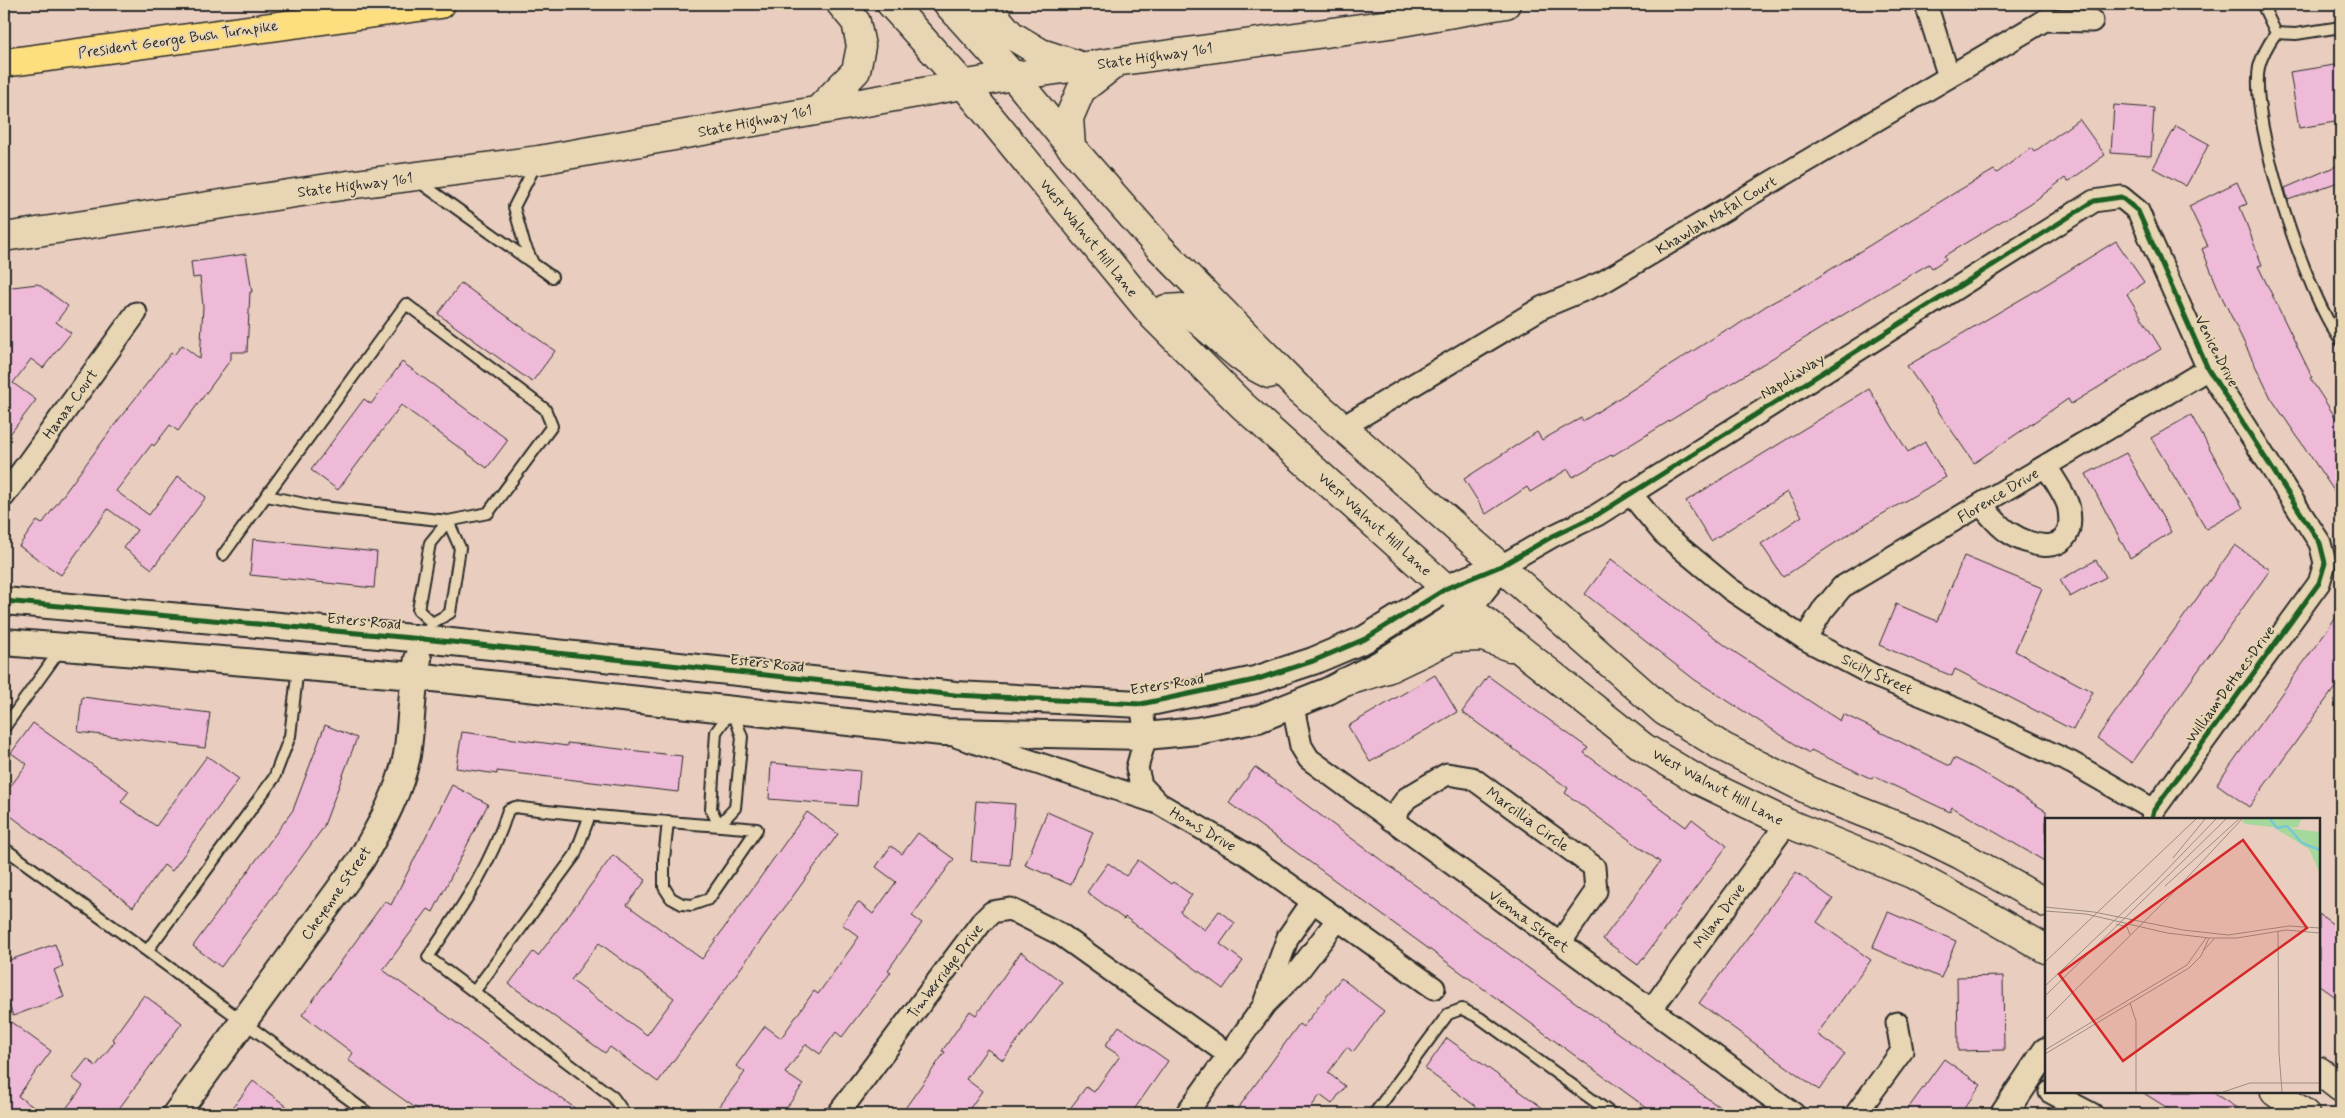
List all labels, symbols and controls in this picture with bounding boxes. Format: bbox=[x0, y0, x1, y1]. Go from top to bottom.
street label: President George Bush Turnpike bbox=[77, 16, 280, 65]
street label: State Highway 161 bbox=[1096, 39, 1214, 76]
street label: State Highway 161 bbox=[696, 101, 814, 144]
street label: State Highway 161 bbox=[296, 169, 414, 204]
street label: Khawlah Nafal Court bbox=[1652, 172, 1781, 260]
street label: West Walnut Hill Lane bbox=[1034, 176, 1142, 302]
street label: Venice Drive bbox=[2189, 312, 2243, 391]
street label: Napoli Way bbox=[1757, 349, 1829, 404]
street label: Hanaa Court bbox=[39, 366, 103, 444]
street label: Florence Drive bbox=[1954, 464, 2043, 528]
street label: West Walnut Hill Lane bbox=[1313, 468, 1435, 581]
street label: Esters Road bbox=[326, 609, 402, 635]
street label: William DeHaes Drive bbox=[2182, 622, 2280, 747]
street label: Esters Road bbox=[729, 650, 805, 678]
street label: Sicily Street bbox=[1838, 650, 1916, 700]
street label: Esters Road bbox=[1129, 669, 1206, 701]
street label: West Walnut Hill Lane bbox=[1648, 745, 1787, 831]
street label: Marcillia Circle bbox=[1482, 783, 1573, 857]
street label: Homs Drive bbox=[1166, 803, 1240, 857]
inset map bbox=[2045, 818, 2320, 1093]
street label: Cheyenne Street bbox=[297, 843, 377, 945]
street label: Milan Drive bbox=[1689, 880, 1750, 953]
street label: Vienna Street bbox=[1484, 886, 1573, 958]
street label: Timberridge Drive bbox=[903, 920, 988, 1023]

